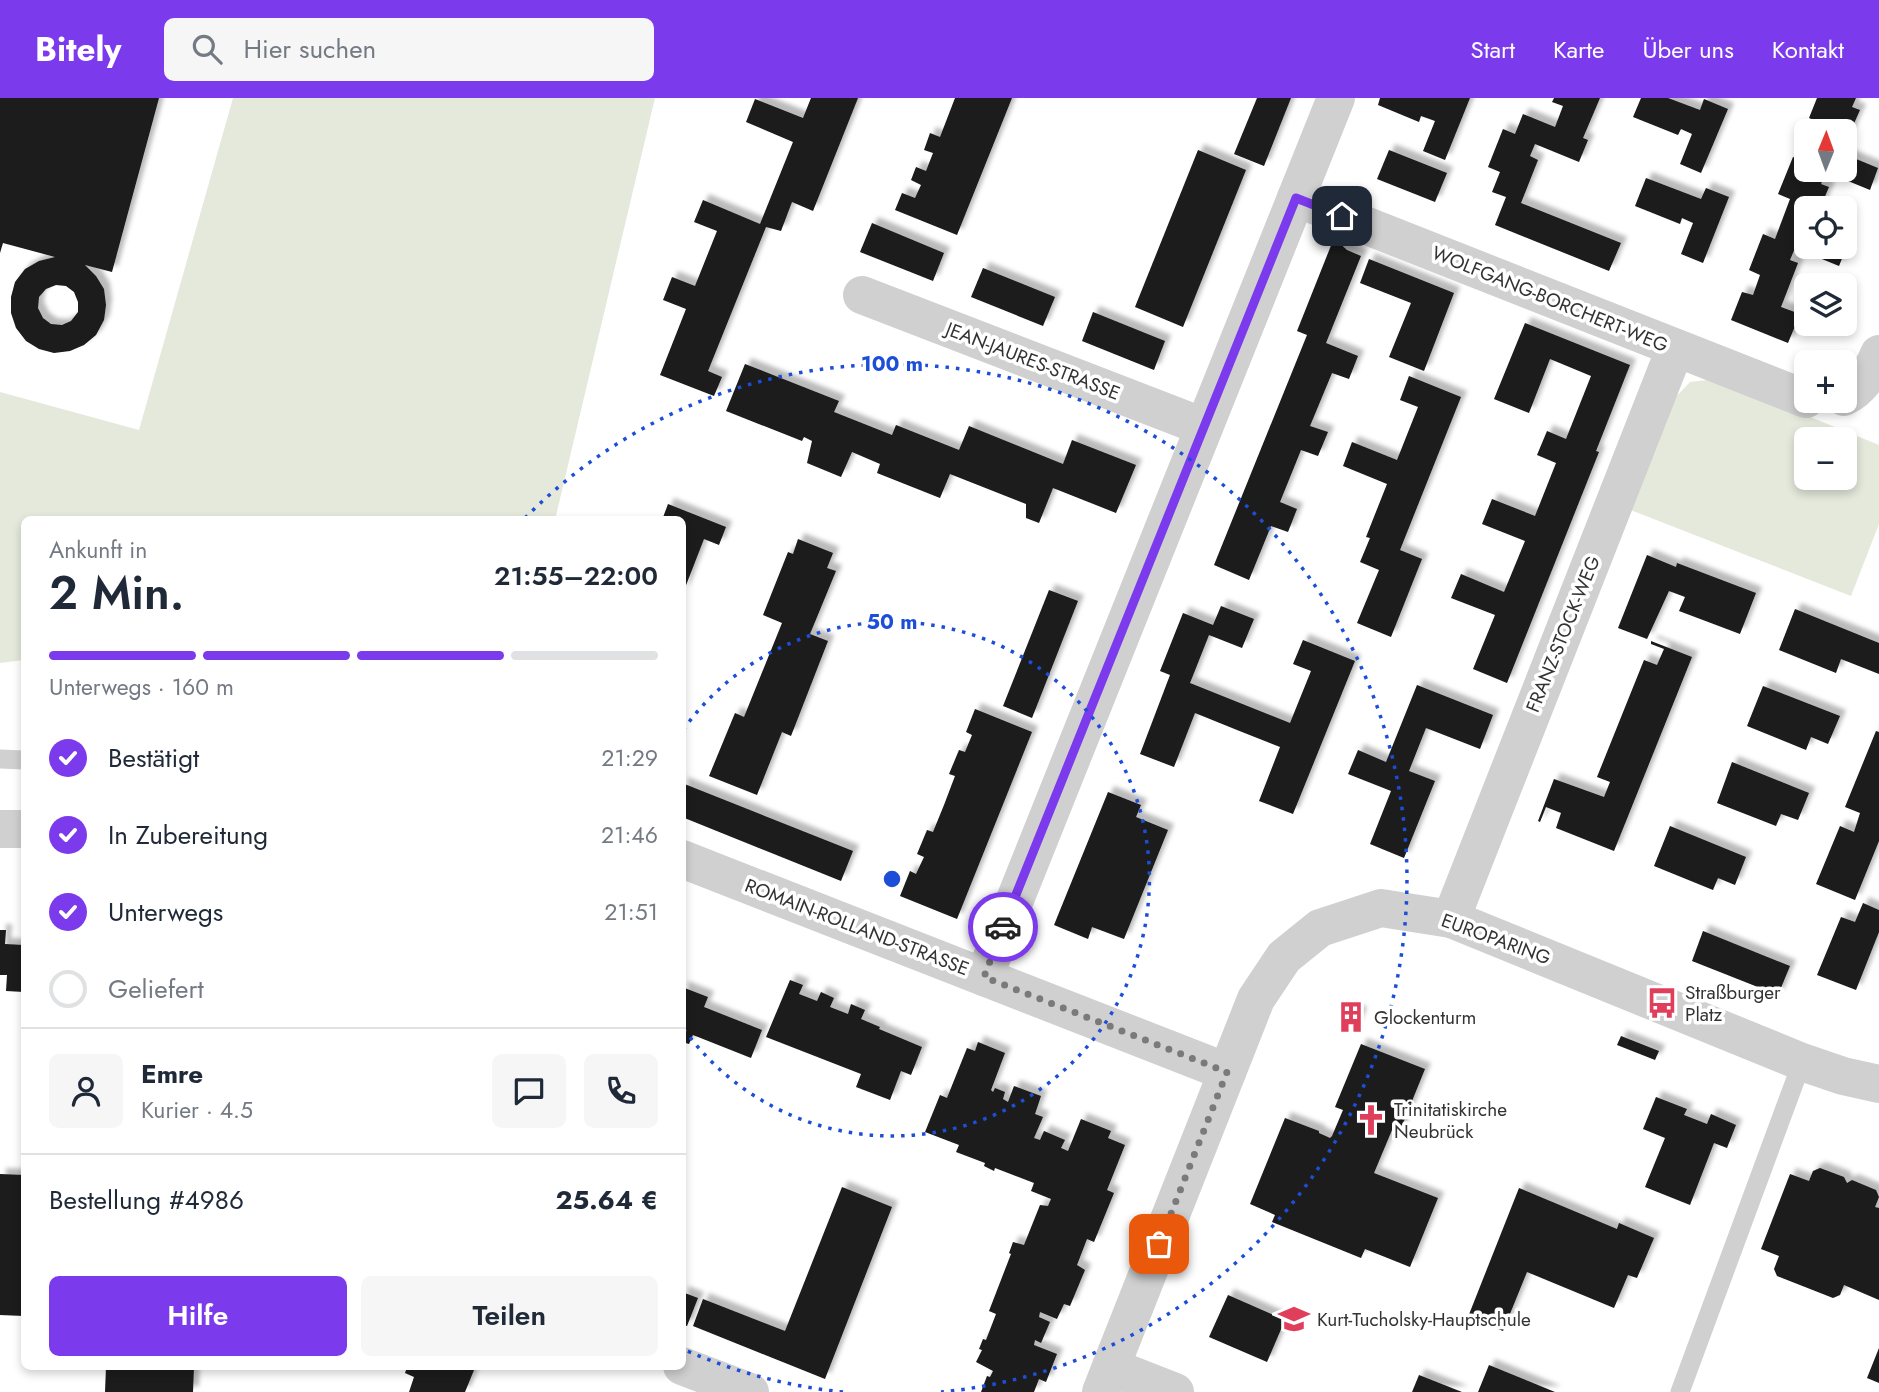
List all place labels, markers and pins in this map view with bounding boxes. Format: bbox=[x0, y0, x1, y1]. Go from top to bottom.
pin bbox=[1312, 186, 1372, 246]
centre of rings bbox=[880, 867, 904, 891]
place label: Straßburger Platz bbox=[1685, 979, 1781, 1028]
bus stop icon: Straßburger Platz bbox=[1645, 986, 1679, 1020]
building icon: Glockenturm bbox=[1334, 1000, 1368, 1034]
place label: Glockenturm bbox=[1374, 1004, 1476, 1031]
place label: Trinitatiskirche Neubrück bbox=[1394, 1096, 1507, 1145]
church icon: Trinitatiskirche Neubrück bbox=[1354, 1103, 1388, 1137]
pin bbox=[1129, 1214, 1189, 1274]
school or university icon: Kurt-Tucholsky-Hauptschule bbox=[1277, 1302, 1311, 1336]
place label: Kurt-Tucholsky-Hauptschule bbox=[1317, 1306, 1531, 1333]

